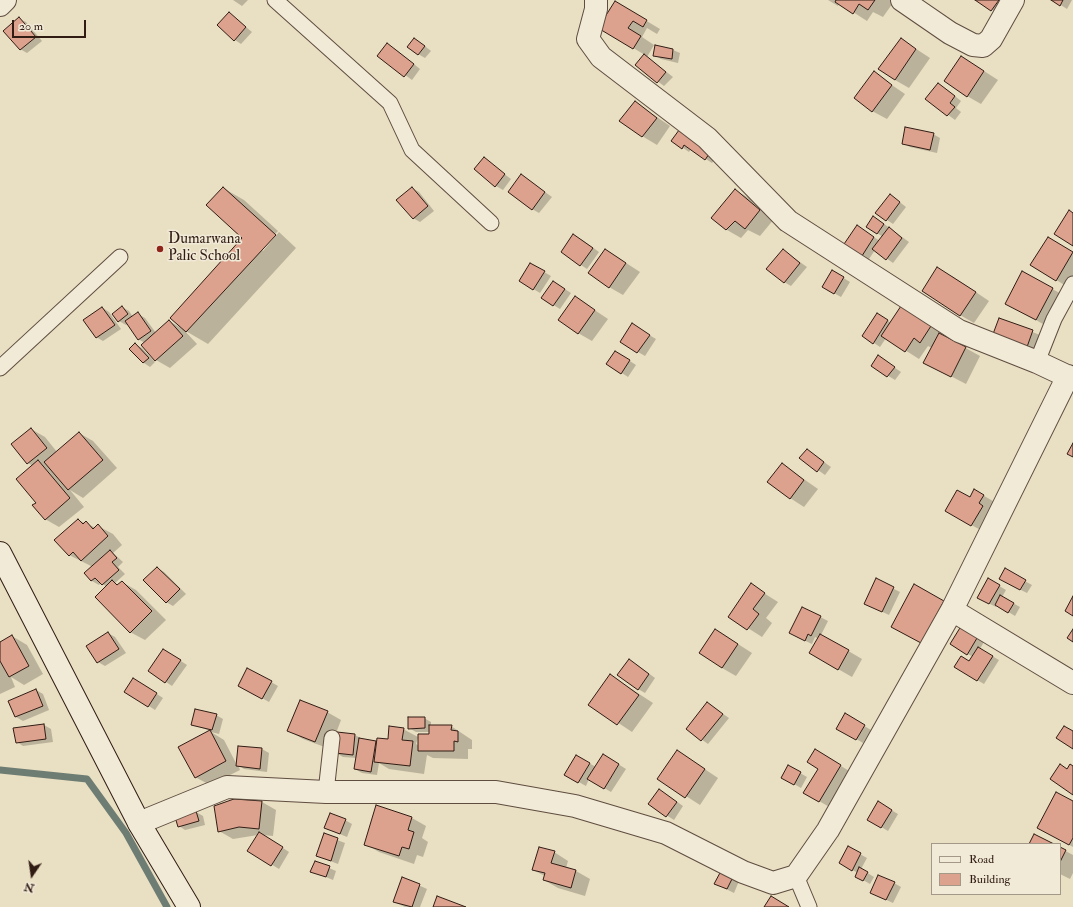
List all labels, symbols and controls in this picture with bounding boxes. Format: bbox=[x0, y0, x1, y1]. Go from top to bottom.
scale bar bbox=[14, 12, 88, 38]
text: 20 m bbox=[19, 19, 43, 34]
place label: Dumarwana Palic School bbox=[168, 231, 241, 266]
marker: Dumarwana Palic School bbox=[155, 244, 165, 254]
legend bbox=[931, 843, 1061, 895]
text: Road bbox=[969, 852, 994, 867]
north arrow bbox=[12, 855, 52, 895]
text: Building bbox=[969, 872, 1010, 887]
text: N bbox=[23, 880, 35, 895]

